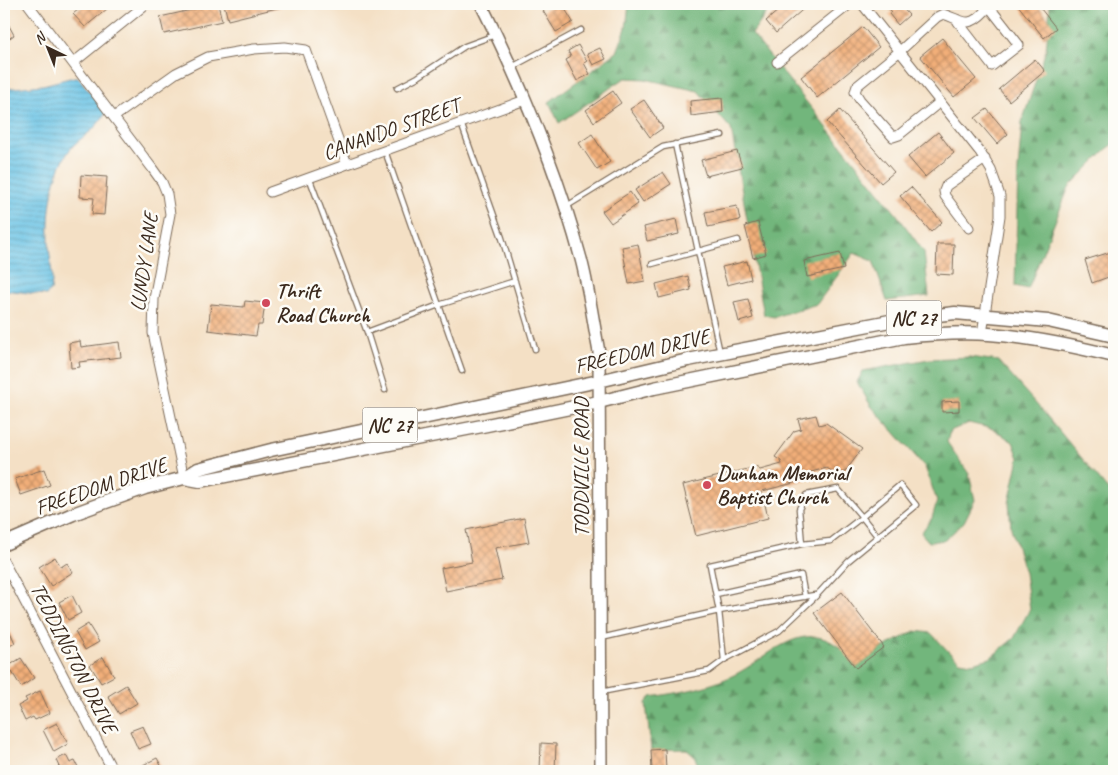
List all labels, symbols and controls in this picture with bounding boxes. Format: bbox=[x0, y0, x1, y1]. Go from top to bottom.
north arrow bbox=[22, 22, 72, 72]
text: N bbox=[31, 28, 50, 48]
street label: CANANDO STREET bbox=[319, 90, 468, 166]
street label: LUNDY LANE bbox=[124, 209, 164, 313]
place label: Thrift Road Church bbox=[276, 278, 371, 328]
marker: Thrift Road Church bbox=[260, 297, 272, 309]
road number: NC 27 bbox=[886, 300, 942, 336]
street label: FREEDOM DRIVE bbox=[572, 322, 714, 379]
street label: TODDVILLE ROAD bbox=[568, 395, 594, 537]
road number: NC 27 bbox=[362, 408, 418, 442]
street label: FREEDOM DRIVE bbox=[32, 451, 172, 521]
place label: Dunham Memorial Baptist Church bbox=[717, 460, 853, 510]
marker: Dunham Memorial Baptist Church bbox=[701, 479, 713, 491]
street label: TEDDINGTON DRIVE bbox=[25, 578, 124, 740]

